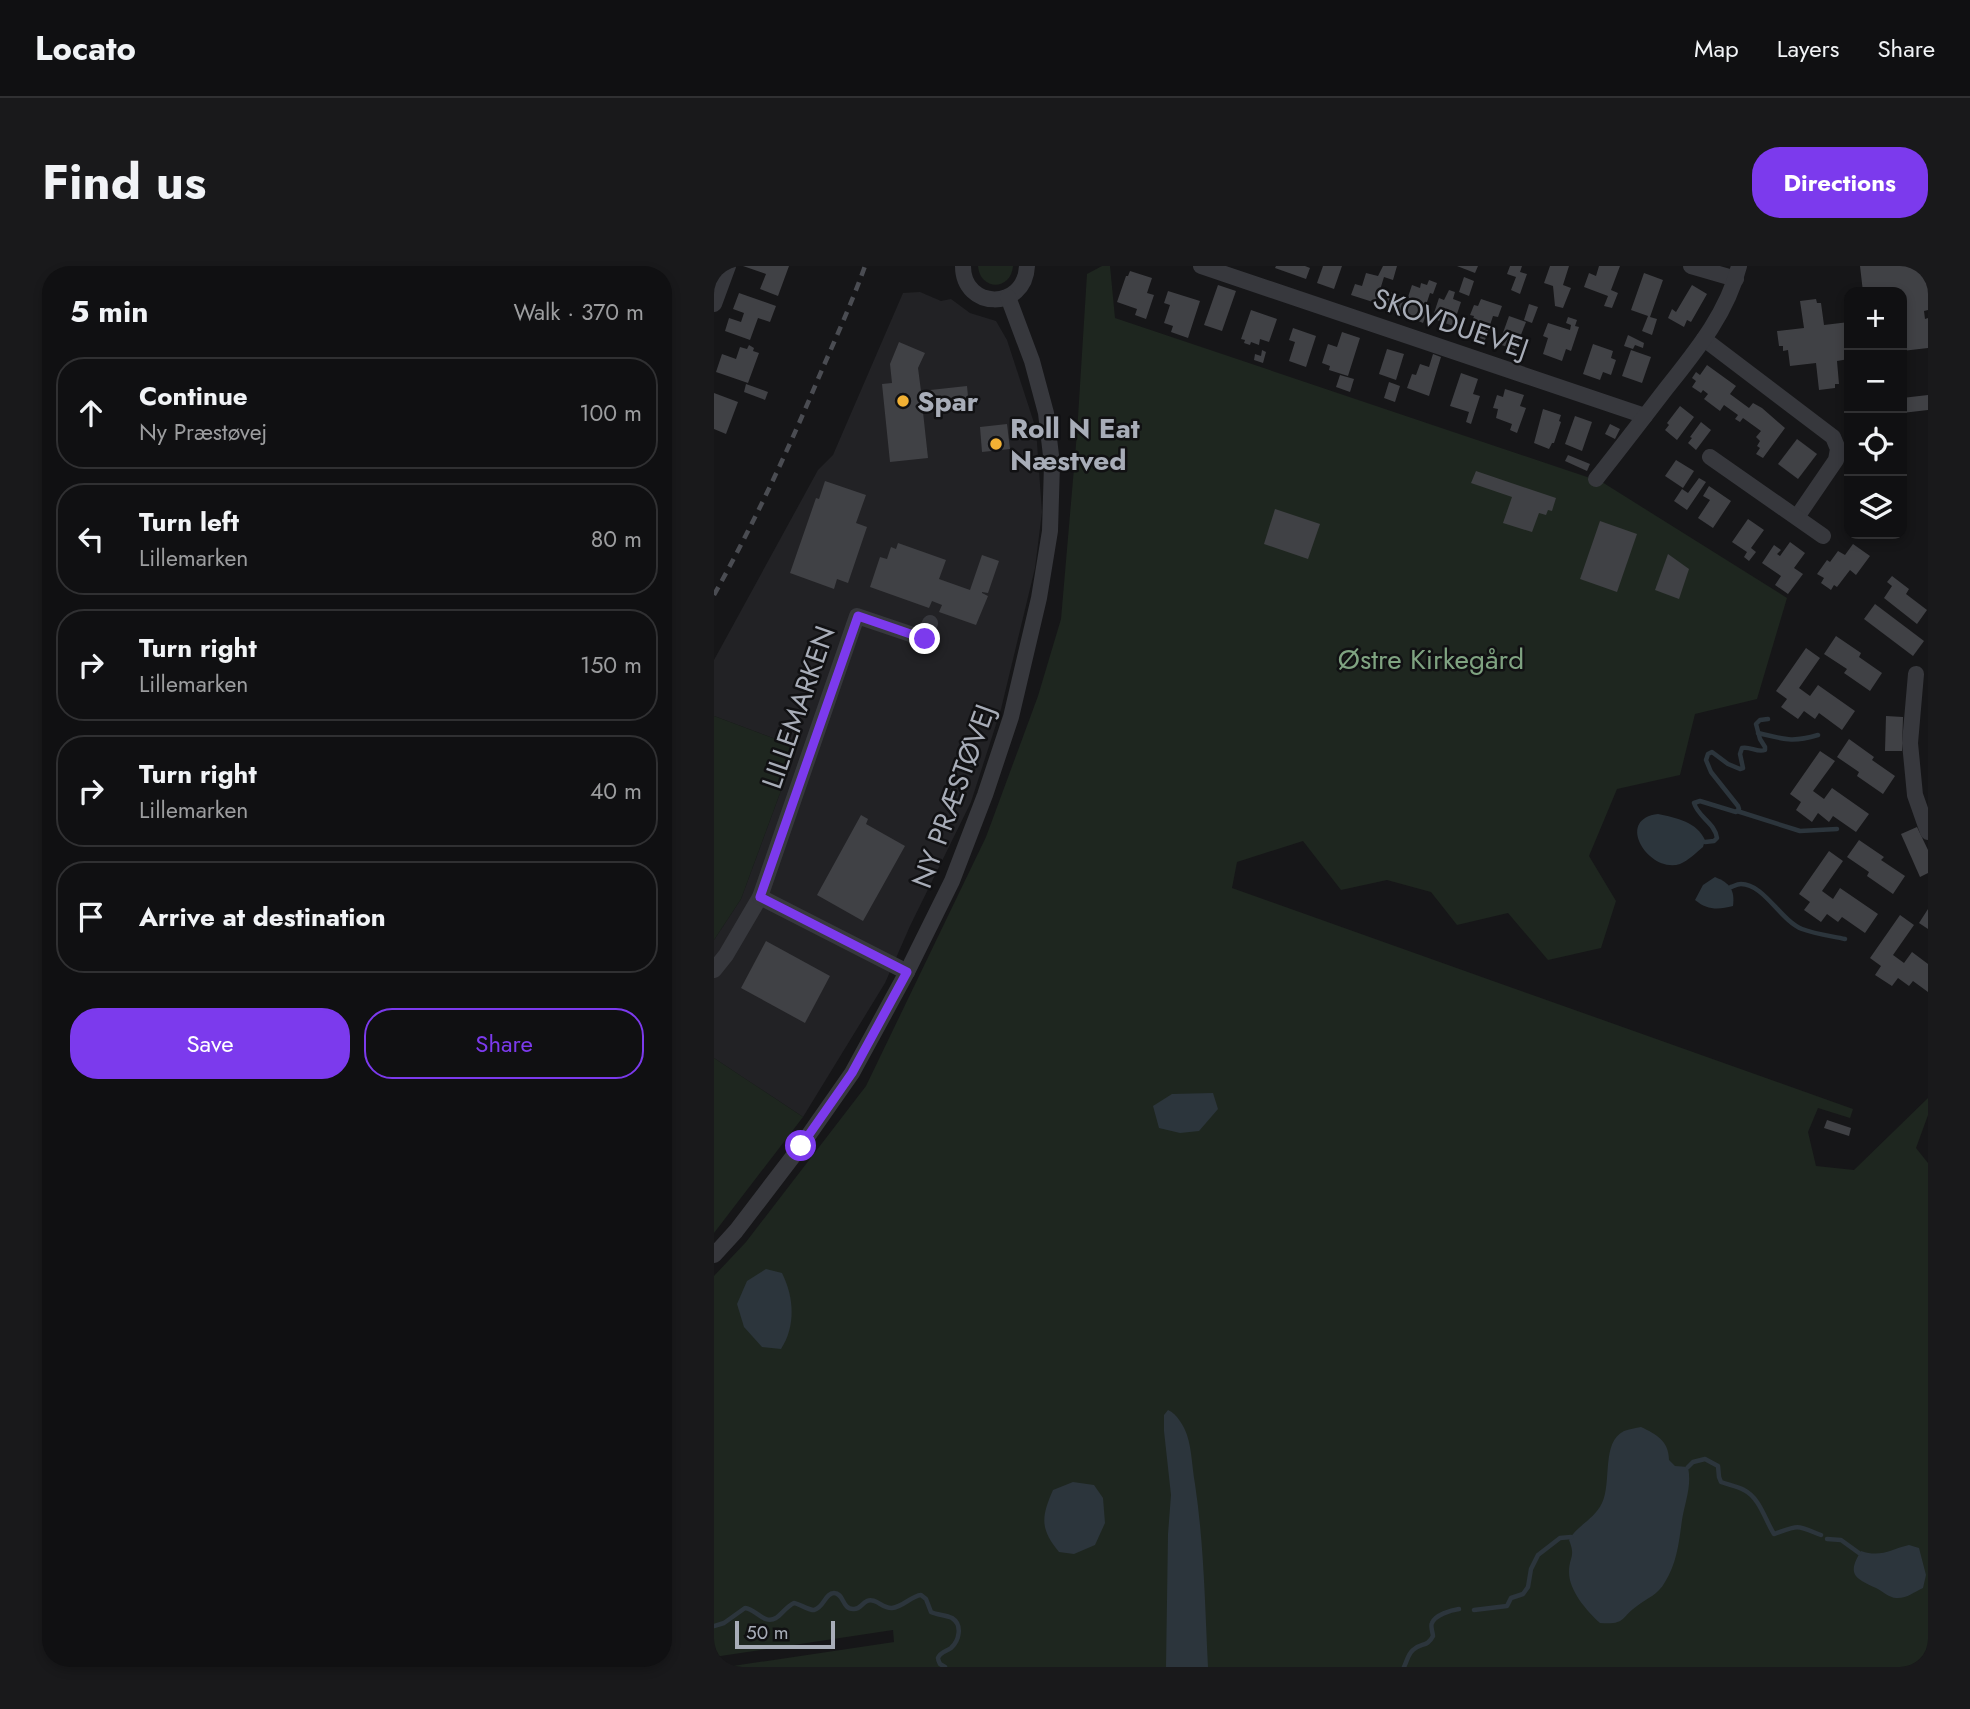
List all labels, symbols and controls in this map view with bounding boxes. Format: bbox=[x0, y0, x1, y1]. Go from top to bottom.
text: Locato bbox=[35, 25, 136, 72]
text: Map bbox=[1694, 31, 1739, 66]
text: Layers bbox=[1777, 31, 1839, 66]
text: Share bbox=[1877, 31, 1935, 66]
text: Find us bbox=[42, 147, 206, 217]
button: Directions bbox=[1752, 147, 1928, 218]
street label: SKOVDUEVEJ bbox=[1368, 278, 1534, 369]
map controls bbox=[1844, 287, 1907, 539]
button: + bbox=[1844, 287, 1907, 350]
text: 5 min bbox=[70, 290, 148, 333]
text: Walk · 370 m bbox=[513, 295, 644, 329]
button: − bbox=[1844, 350, 1907, 413]
text: Continue bbox=[139, 377, 248, 415]
place label: Spar bbox=[917, 381, 979, 422]
marker: Spar bbox=[895, 393, 911, 409]
icon: ahead bbox=[72, 394, 110, 432]
text: 100 m bbox=[579, 396, 642, 430]
place label: Roll N Eat Næstved bbox=[1010, 408, 1140, 481]
button: locate bbox=[1844, 413, 1907, 476]
text: Ny Præstøvej bbox=[139, 415, 267, 449]
marker: Roll N Eat Næstved bbox=[988, 436, 1004, 452]
button: layers bbox=[1844, 476, 1907, 539]
text: Turn left bbox=[139, 503, 239, 541]
icon: left bbox=[72, 520, 110, 558]
text: 80 m bbox=[591, 522, 642, 556]
text: Lillemarken bbox=[139, 541, 248, 575]
street label: LILLEMARKEN bbox=[751, 620, 846, 794]
route end bbox=[909, 623, 940, 654]
text: Turn right bbox=[139, 629, 257, 667]
park label: Østre Kirkegård bbox=[1338, 639, 1524, 680]
icon: right bbox=[72, 646, 110, 684]
text: 150 m bbox=[580, 648, 642, 682]
text: Lillemarken bbox=[139, 667, 248, 701]
street label: NY PRÆSTØVEJ bbox=[901, 699, 1006, 894]
text: Turn right bbox=[139, 755, 257, 793]
icon: right bbox=[72, 772, 110, 810]
text: 40 m bbox=[590, 774, 642, 808]
text: Lillemarken bbox=[139, 793, 248, 827]
icon: arrive bbox=[72, 898, 110, 936]
text: Arrive at destination bbox=[139, 898, 386, 936]
button: Save bbox=[70, 1008, 350, 1079]
button: Share bbox=[364, 1008, 644, 1079]
route start bbox=[785, 1130, 816, 1161]
scale bar bbox=[735, 1618, 835, 1650]
text: 50 m bbox=[746, 1619, 789, 1646]

